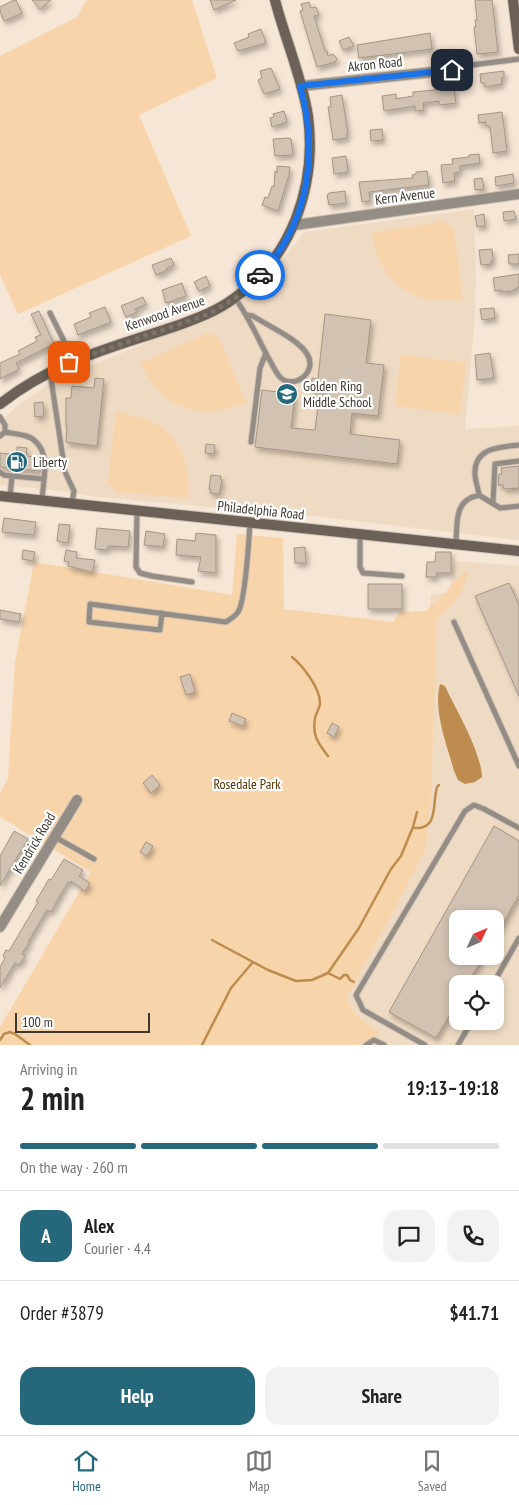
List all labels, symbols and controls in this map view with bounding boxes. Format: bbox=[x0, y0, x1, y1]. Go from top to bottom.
pin bbox=[431, 49, 473, 91]
street label: Akron Road bbox=[347, 52, 403, 76]
icon: home bbox=[438, 56, 466, 84]
street label: Kern Avenue bbox=[374, 183, 436, 209]
courier bbox=[235, 250, 285, 300]
icon: car bbox=[246, 261, 274, 289]
street label: Kenwood Avenue bbox=[123, 291, 207, 335]
pin bbox=[48, 341, 90, 383]
icon: bag bbox=[55, 348, 83, 376]
place label: Golden Ring Middle School bbox=[303, 377, 372, 411]
school or university icon: Golden Ring Middle School bbox=[275, 382, 299, 406]
fuel station icon: Liberty bbox=[5, 450, 29, 474]
place label: Liberty bbox=[33, 453, 68, 471]
street label: Philadelphia Road bbox=[217, 496, 305, 524]
park label: Rosedale Park bbox=[213, 775, 281, 793]
street label: Kendrick Road bbox=[9, 809, 59, 877]
north arrow bbox=[449, 910, 504, 965]
map controls bbox=[449, 910, 504, 1030]
button: locate bbox=[449, 975, 504, 1030]
scale bar bbox=[15, 1010, 150, 1033]
text: 100 m bbox=[22, 1013, 53, 1031]
text: Arriving in bbox=[20, 1059, 77, 1079]
text: 19:13–19:18 bbox=[406, 1076, 499, 1100]
text: 2 min bbox=[20, 1077, 85, 1119]
text: On the way · 260 m bbox=[20, 1157, 128, 1177]
button: chat bbox=[383, 1210, 435, 1262]
button: phone bbox=[447, 1210, 499, 1262]
text: Alex bbox=[84, 1214, 114, 1238]
text: A bbox=[41, 1224, 51, 1248]
text: Courier · 4.4 bbox=[84, 1238, 151, 1258]
text: Order #3879 bbox=[20, 1301, 104, 1325]
text: $41.71 bbox=[450, 1301, 499, 1325]
button: Help bbox=[20, 1367, 255, 1425]
button: Share bbox=[265, 1367, 499, 1425]
tab: Home bbox=[72, 1447, 101, 1495]
tab: Map bbox=[245, 1447, 273, 1495]
tab: Saved bbox=[418, 1447, 447, 1495]

